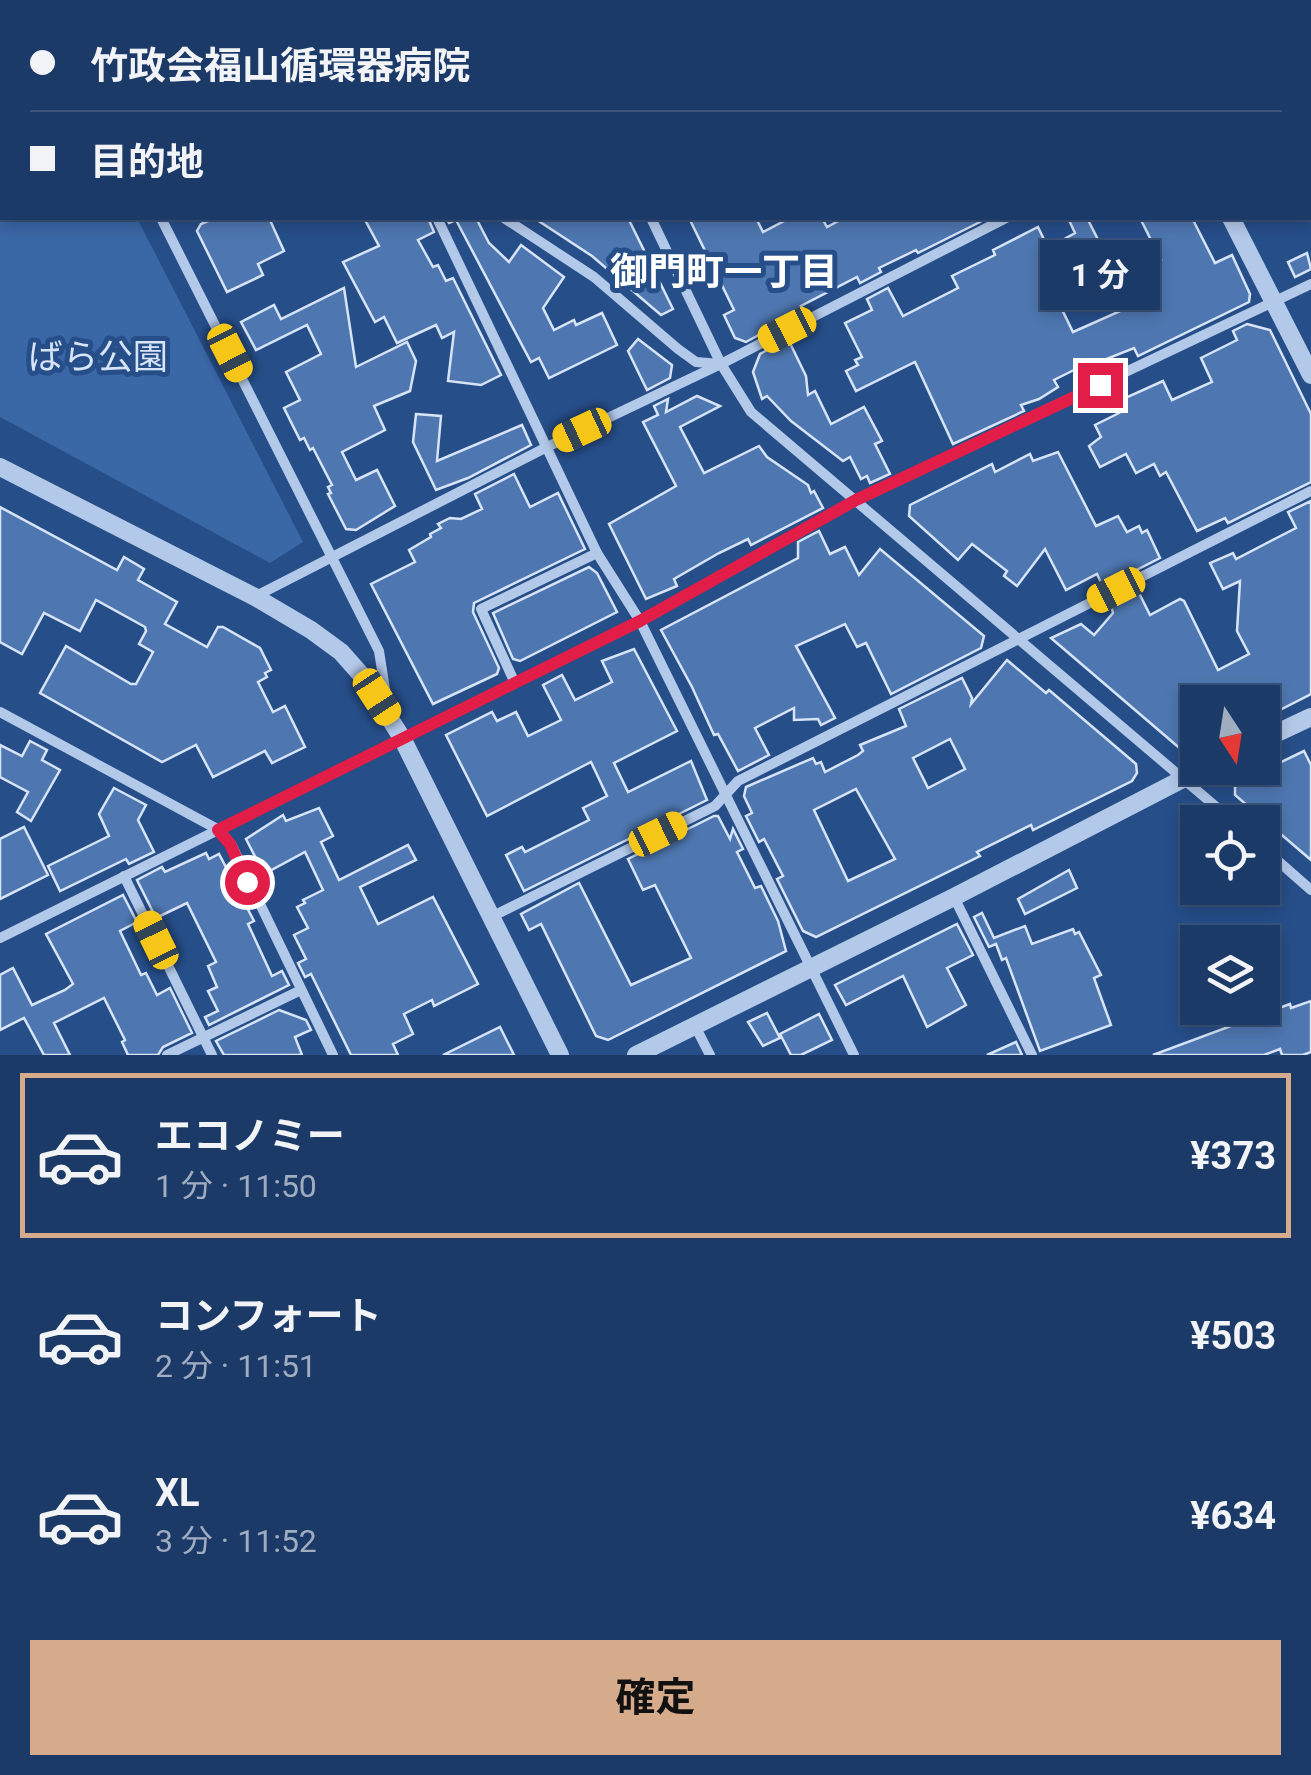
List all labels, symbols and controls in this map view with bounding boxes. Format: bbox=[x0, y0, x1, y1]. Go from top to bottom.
text: 竹政会福山循環器病院 bbox=[90, 44, 470, 88]
text: 目的地 bbox=[90, 140, 204, 184]
callout: 1 分 bbox=[1040, 240, 1160, 310]
district label: 御門町一丁目 bbox=[610, 250, 838, 294]
text: 1 分 bbox=[1071, 256, 1129, 294]
car bbox=[753, 303, 821, 357]
car bbox=[203, 319, 257, 387]
park label: ばら公園 bbox=[28, 337, 168, 378]
route end bbox=[1078, 363, 1123, 408]
car bbox=[548, 404, 616, 456]
car bbox=[1082, 563, 1150, 617]
car bbox=[348, 664, 406, 730]
north arrow bbox=[1180, 685, 1280, 785]
map controls bbox=[1180, 685, 1280, 1025]
button: locate bbox=[1180, 805, 1280, 905]
car bbox=[624, 807, 692, 861]
route start bbox=[225, 860, 270, 905]
car bbox=[129, 906, 183, 974]
button: layers bbox=[1180, 925, 1280, 1025]
icon: car bbox=[35, 1111, 125, 1201]
text: エコノミー bbox=[155, 1114, 345, 1158]
text: ¥373 bbox=[1190, 1134, 1276, 1178]
text: 1 分 · 11:50 bbox=[155, 1167, 317, 1205]
icon: car bbox=[35, 1291, 125, 1381]
text: コンフォート bbox=[155, 1294, 382, 1338]
text: ¥503 bbox=[1190, 1314, 1276, 1358]
text: 2 分 · 11:51 bbox=[155, 1347, 317, 1385]
icon: car bbox=[35, 1471, 125, 1561]
text: XL bbox=[155, 1471, 200, 1515]
text: ¥634 bbox=[1190, 1494, 1276, 1538]
text: 3 分 · 11:52 bbox=[155, 1522, 317, 1560]
button: 確定 bbox=[30, 1640, 1281, 1755]

